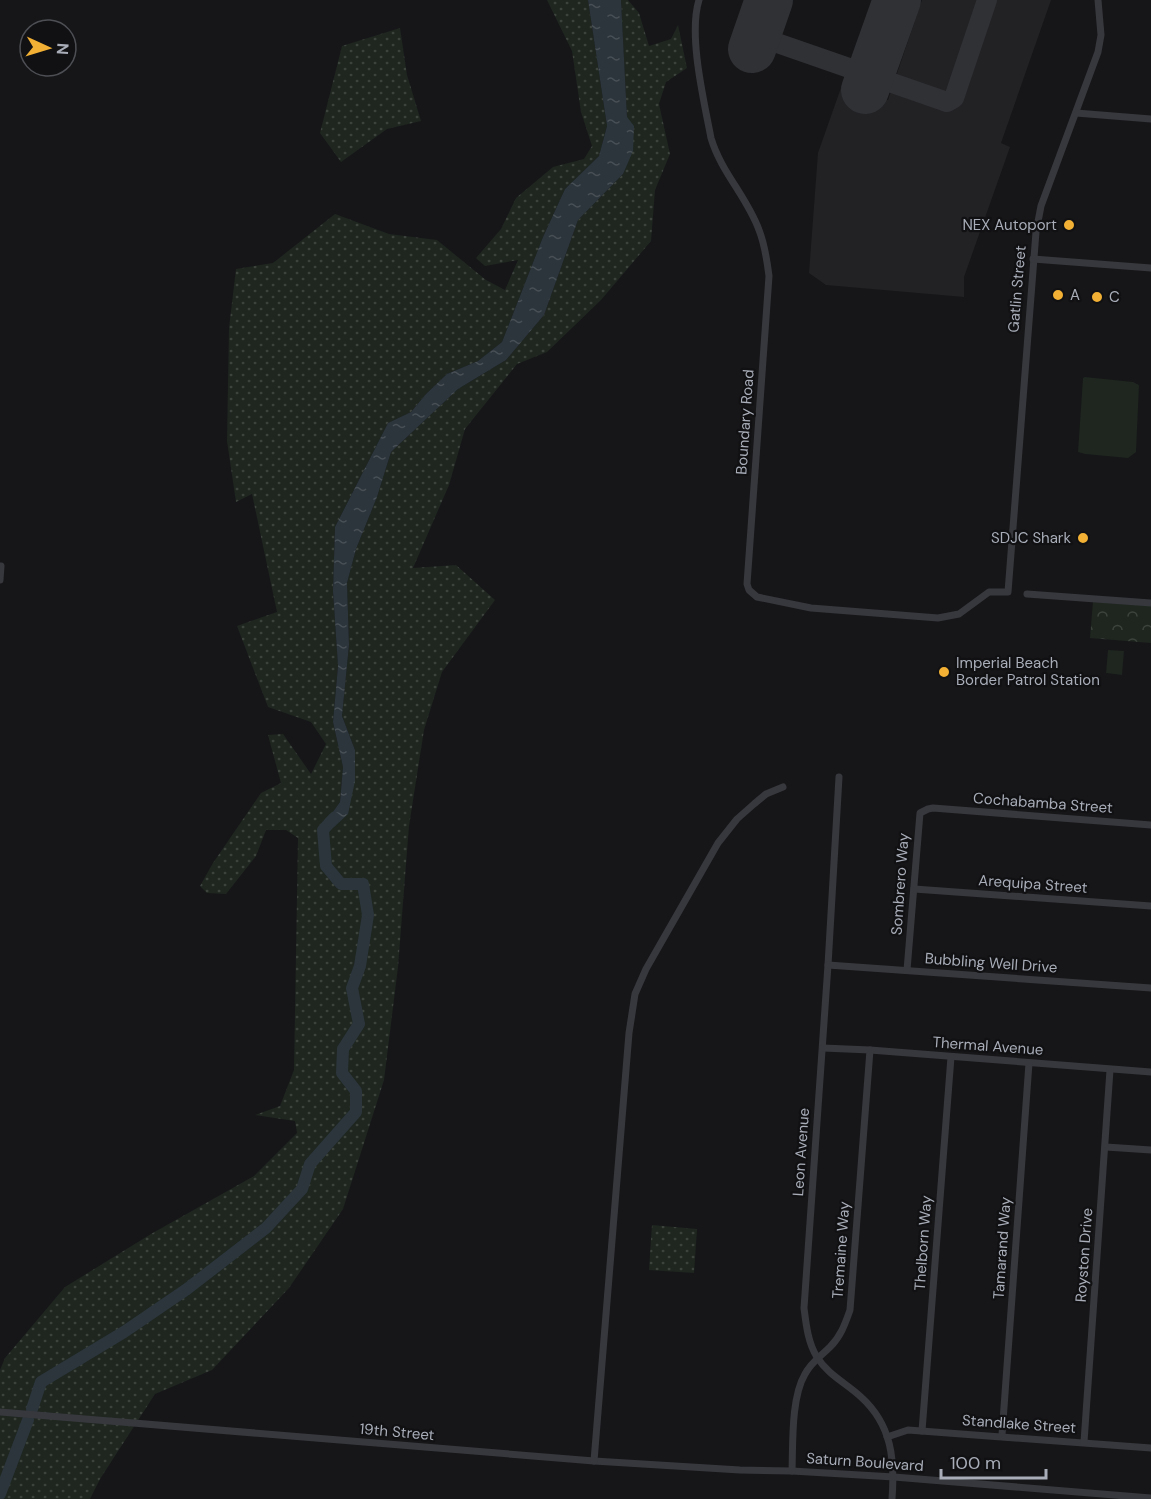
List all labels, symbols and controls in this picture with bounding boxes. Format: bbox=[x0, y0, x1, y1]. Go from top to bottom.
north arrow bbox=[18, 18, 78, 78]
text: N bbox=[52, 42, 73, 56]
place label: NEX Autoport bbox=[962, 215, 1057, 235]
marker: NEX Autoport bbox=[1062, 218, 1076, 232]
street label: Gatlin Street bbox=[1003, 245, 1031, 333]
place label: A bbox=[1070, 285, 1080, 305]
place label: C bbox=[1109, 287, 1120, 307]
marker: A bbox=[1051, 288, 1065, 302]
marker: C bbox=[1090, 290, 1104, 304]
street label: Boundary Road bbox=[731, 369, 759, 475]
place label: SDJC Shark bbox=[991, 528, 1071, 548]
marker: SDJC Shark bbox=[1076, 531, 1090, 545]
place label: Imperial Beach Border Patrol Station bbox=[956, 653, 1100, 690]
marker: Imperial Beach Border Patrol Station bbox=[937, 665, 951, 679]
street label: Cochabamba Street bbox=[972, 788, 1114, 818]
street label: Sombrero Way bbox=[886, 832, 914, 936]
street label: Arequipa Street bbox=[978, 870, 1088, 898]
street label: Bubbling Well Drive bbox=[924, 948, 1058, 978]
street label: Thermal Avenue bbox=[932, 1032, 1044, 1060]
street label: Leon Avenue bbox=[788, 1107, 814, 1197]
street label: Thelborn Way bbox=[910, 1194, 936, 1291]
street label: Tamarand Way bbox=[988, 1195, 1016, 1300]
street label: Tremaine Way bbox=[828, 1200, 854, 1299]
street label: Royston Drive bbox=[1071, 1207, 1097, 1303]
street label: Standlake Street bbox=[961, 1410, 1077, 1438]
street label: 19th Street bbox=[359, 1419, 435, 1445]
scale bar bbox=[941, 1442, 1046, 1480]
street label: Saturn Boulevard bbox=[806, 1448, 924, 1476]
text: 100 m bbox=[950, 1451, 1001, 1475]

